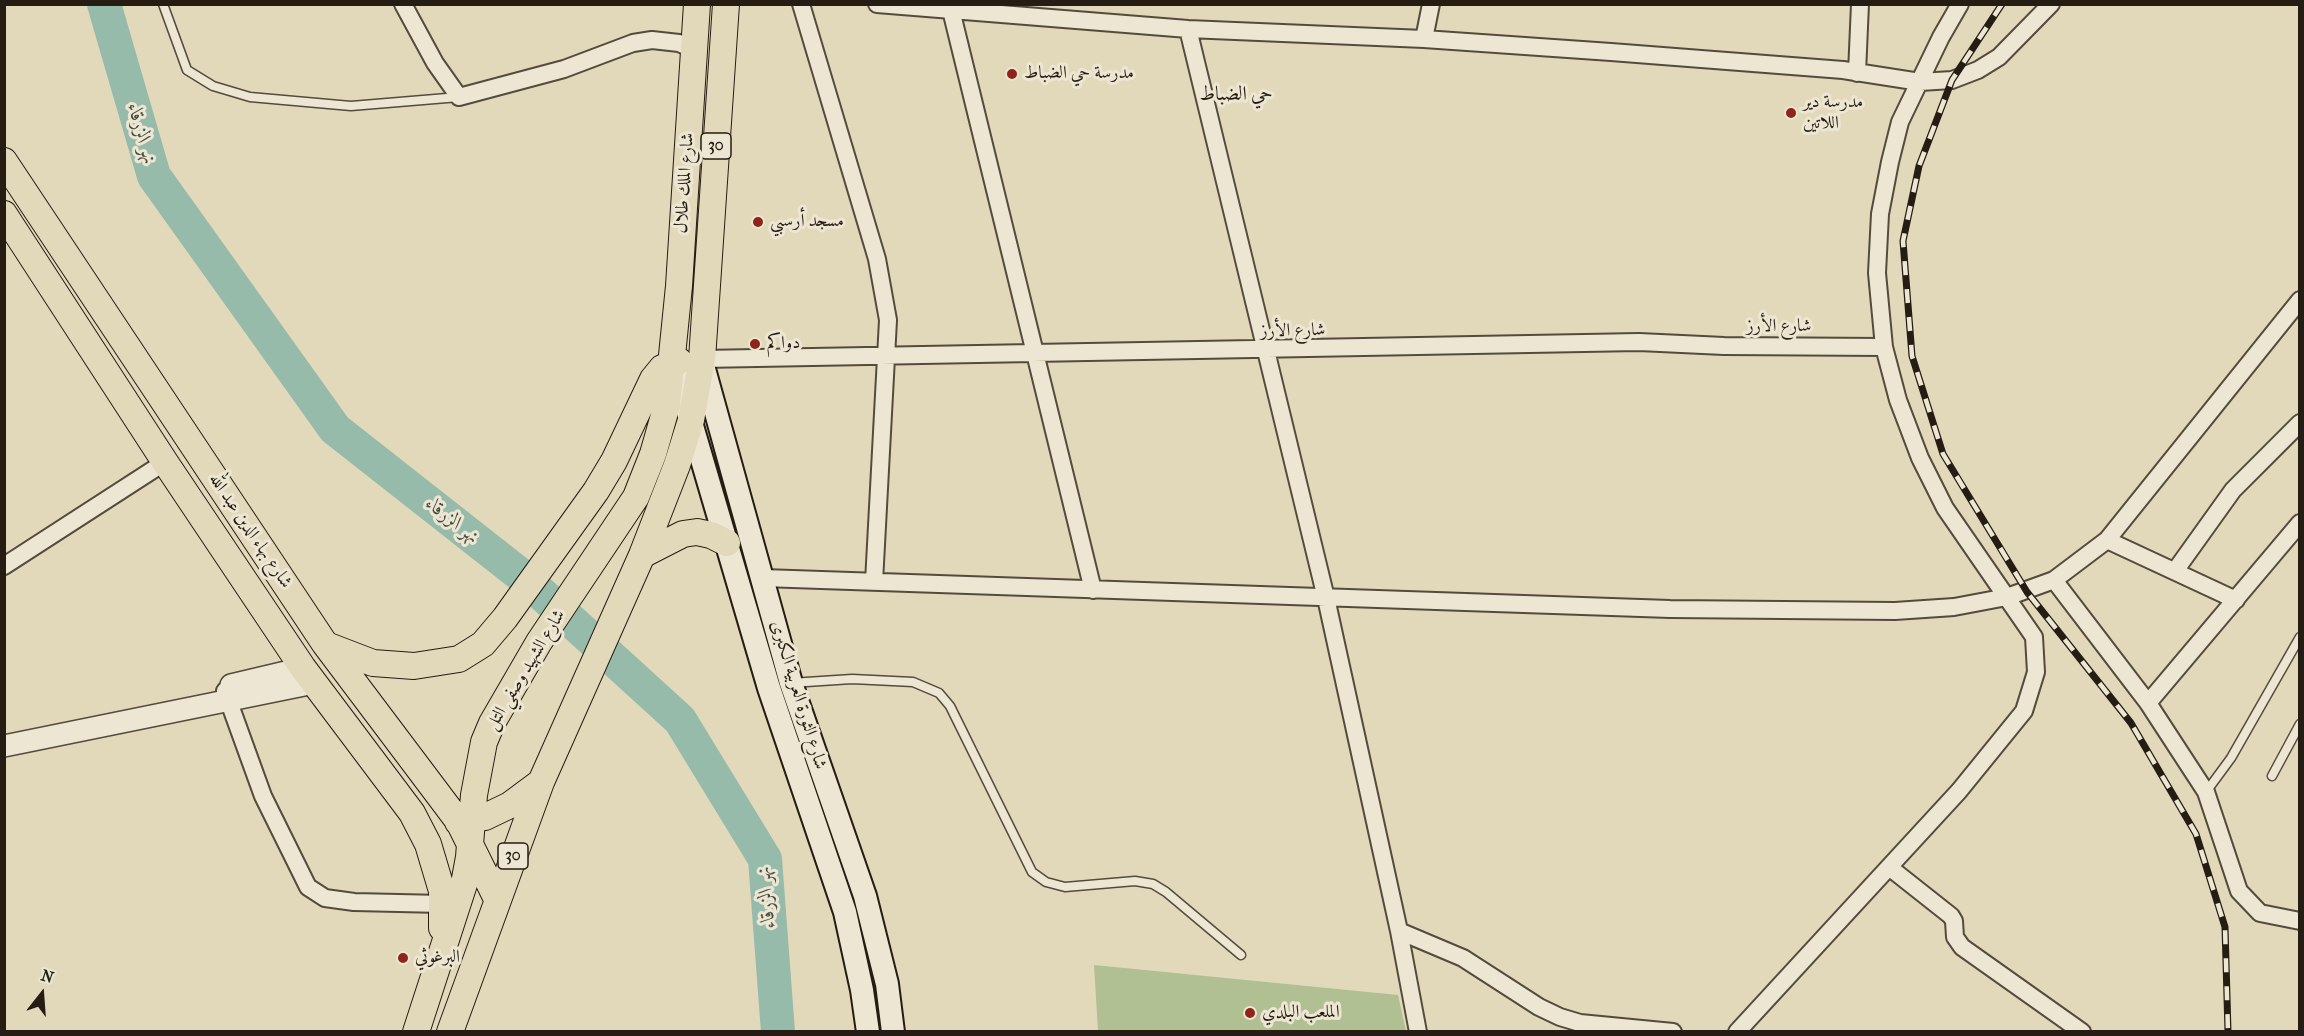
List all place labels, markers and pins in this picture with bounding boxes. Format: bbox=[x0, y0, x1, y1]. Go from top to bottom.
place label: مدرسة حي الضباط bbox=[1024, 63, 1134, 85]
marker: مدرسة حي الضباط bbox=[1005, 67, 1019, 81]
place label: مدرسة دير اللاتين bbox=[1803, 92, 1863, 134]
marker: مدرسة دير اللاتين bbox=[1784, 106, 1798, 120]
place label: مسجد أرسبي bbox=[770, 211, 844, 233]
marker: مسجد أرسبي bbox=[751, 215, 765, 229]
place label: دواكم bbox=[767, 333, 800, 355]
marker: دواكم bbox=[748, 337, 762, 351]
place label: البرغوثي bbox=[415, 947, 460, 969]
marker: البرغوثي bbox=[396, 951, 410, 965]
place label: الملعب البلدي bbox=[1262, 1002, 1340, 1024]
marker: الملعب البلدي bbox=[1243, 1006, 1257, 1020]

